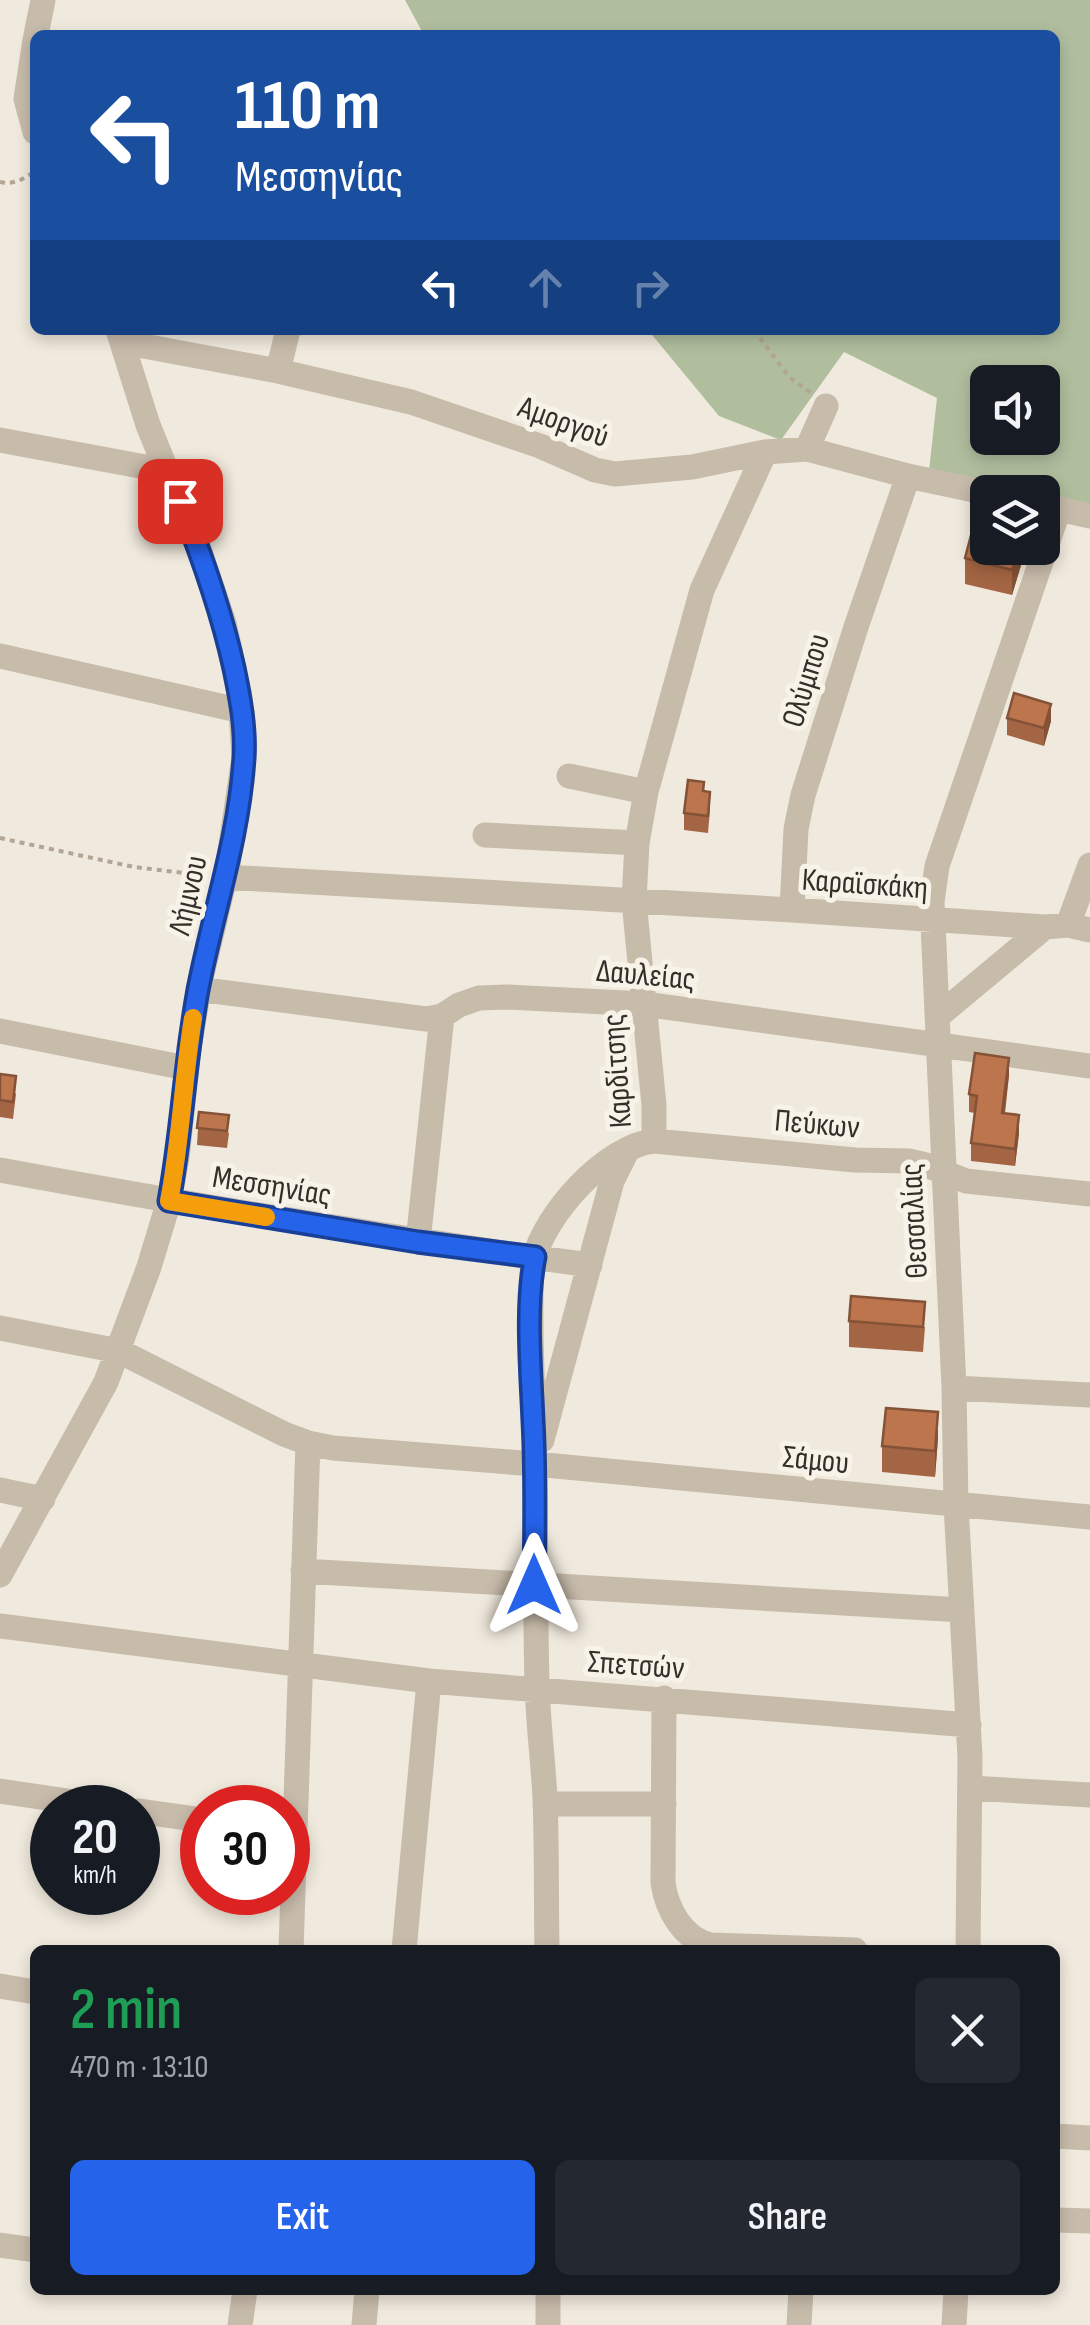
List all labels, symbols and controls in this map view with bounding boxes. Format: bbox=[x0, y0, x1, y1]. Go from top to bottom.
text: 110 m bbox=[235, 65, 381, 149]
icon: left bbox=[70, 70, 200, 200]
text: Μεσσηνίας bbox=[235, 150, 403, 205]
icon: left bbox=[413, 260, 468, 315]
icon: ahead bbox=[518, 260, 573, 315]
icon: right bbox=[623, 260, 678, 315]
map controls bbox=[970, 365, 1060, 565]
button: sound bbox=[970, 365, 1060, 455]
street label: Αμοργού bbox=[512, 388, 614, 457]
pin bbox=[138, 459, 223, 544]
icon: arrive bbox=[153, 474, 208, 529]
button: layers bbox=[970, 475, 1060, 565]
street label: Ολύμπου bbox=[774, 629, 839, 732]
street label: Λήμνου bbox=[160, 852, 216, 940]
street label: Καραϊσκάκη bbox=[801, 861, 929, 908]
street label: Δαυλείας bbox=[595, 952, 697, 999]
street label: Καρδίτσης bbox=[594, 1012, 641, 1129]
street label: Πεύκων bbox=[773, 1101, 861, 1148]
street label: Μεσσηνίας bbox=[210, 1158, 334, 1215]
street label: Θεσσαλίας bbox=[892, 1162, 937, 1280]
street label: Σάμου bbox=[781, 1438, 851, 1483]
position arrow bbox=[482, 1533, 586, 1637]
street label: Σπετσών bbox=[586, 1643, 686, 1688]
speed limit sign: 30 bbox=[180, 1785, 310, 1915]
text: 20 bbox=[72, 1808, 118, 1868]
text: km/h bbox=[73, 1860, 117, 1891]
text: 2 min bbox=[70, 1974, 182, 2046]
button: close bbox=[915, 1978, 1020, 2083]
text: 470 m · 13:10 bbox=[70, 2048, 208, 2087]
button: Exit bbox=[70, 2160, 535, 2275]
button: Share bbox=[555, 2160, 1020, 2275]

